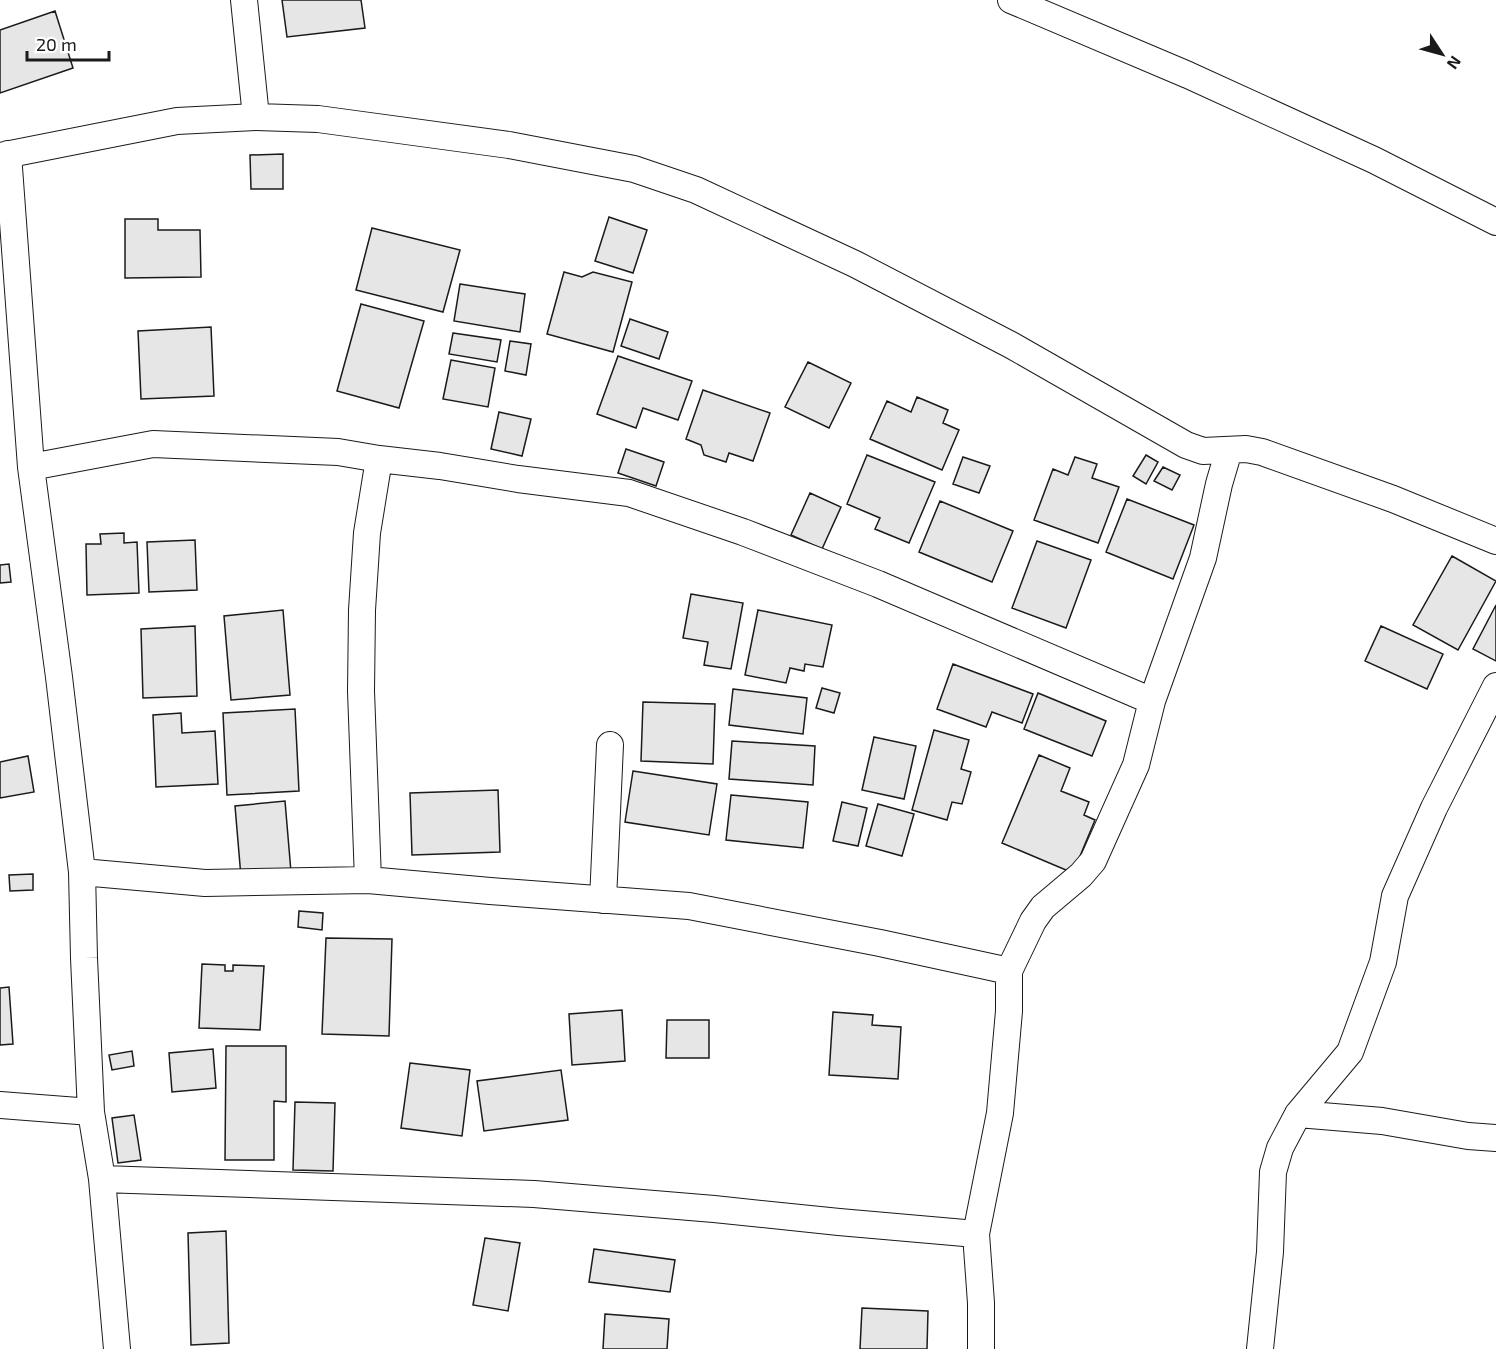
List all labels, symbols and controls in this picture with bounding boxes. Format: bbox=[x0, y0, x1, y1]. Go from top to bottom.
scale bar bbox=[27, 24, 110, 62]
north arrow bbox=[1412, 24, 1472, 84]
text: 20 m bbox=[36, 33, 77, 55]
text: N bbox=[1443, 53, 1466, 73]

